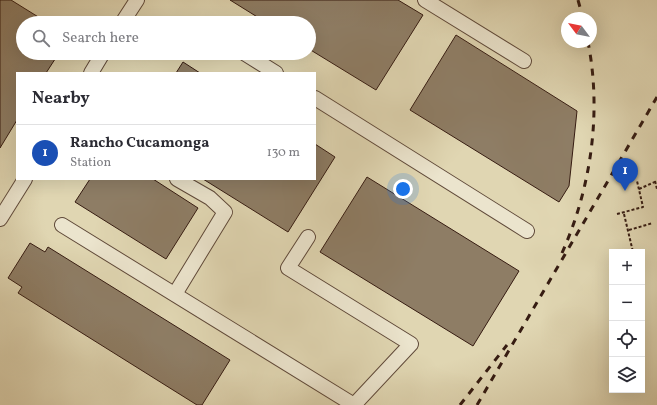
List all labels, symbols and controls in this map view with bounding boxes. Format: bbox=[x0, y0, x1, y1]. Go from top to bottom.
north arrow bbox=[561, 12, 597, 48]
search box bbox=[16, 16, 316, 60]
icon: search bbox=[30, 27, 52, 49]
text: Search here bbox=[62, 28, 139, 49]
text: Nearby bbox=[32, 87, 90, 110]
text: Rancho Cucamonga bbox=[70, 133, 209, 154]
text: 1 bbox=[42, 144, 48, 162]
text: 130 m bbox=[267, 144, 300, 162]
text: Station bbox=[70, 154, 111, 172]
pin: 1 bbox=[612, 158, 638, 191]
your location bbox=[393, 179, 413, 199]
map controls bbox=[609, 249, 645, 393]
button: + bbox=[609, 249, 645, 285]
button: − bbox=[609, 285, 645, 321]
button: locate bbox=[609, 321, 645, 357]
button: layers bbox=[609, 357, 645, 393]

